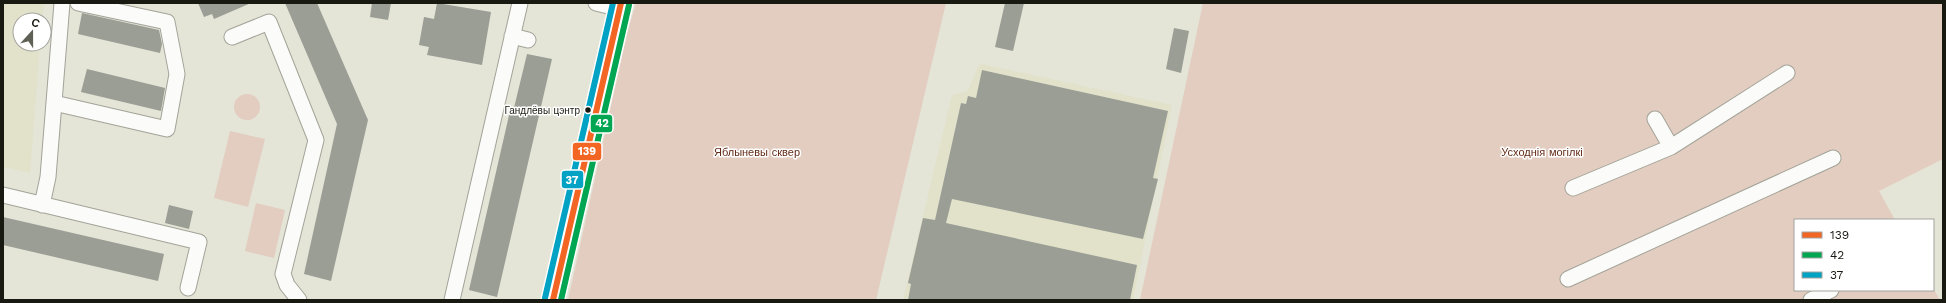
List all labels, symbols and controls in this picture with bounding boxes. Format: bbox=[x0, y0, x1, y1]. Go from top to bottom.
north arrow bbox=[12, 12, 52, 52]
text: С bbox=[29, 16, 41, 31]
place label: Гандлёвы цэнтр bbox=[504, 105, 580, 116]
marker: Гандлёвы цэнтр bbox=[583, 105, 593, 115]
line badge: 42 bbox=[590, 114, 613, 133]
text: 42 bbox=[595, 117, 609, 130]
line badge: 139 bbox=[572, 142, 602, 161]
text: 139 bbox=[578, 145, 596, 158]
park label: Яблыневы сквер bbox=[714, 146, 800, 159]
park label: Усходнія могілкі bbox=[1501, 146, 1583, 159]
line badge: 37 bbox=[561, 170, 584, 189]
text: 37 bbox=[566, 174, 579, 187]
legend bbox=[1794, 219, 1934, 291]
text: 139 bbox=[1830, 228, 1849, 242]
text: 42 bbox=[1830, 248, 1844, 262]
text: 37 bbox=[1830, 268, 1844, 282]

